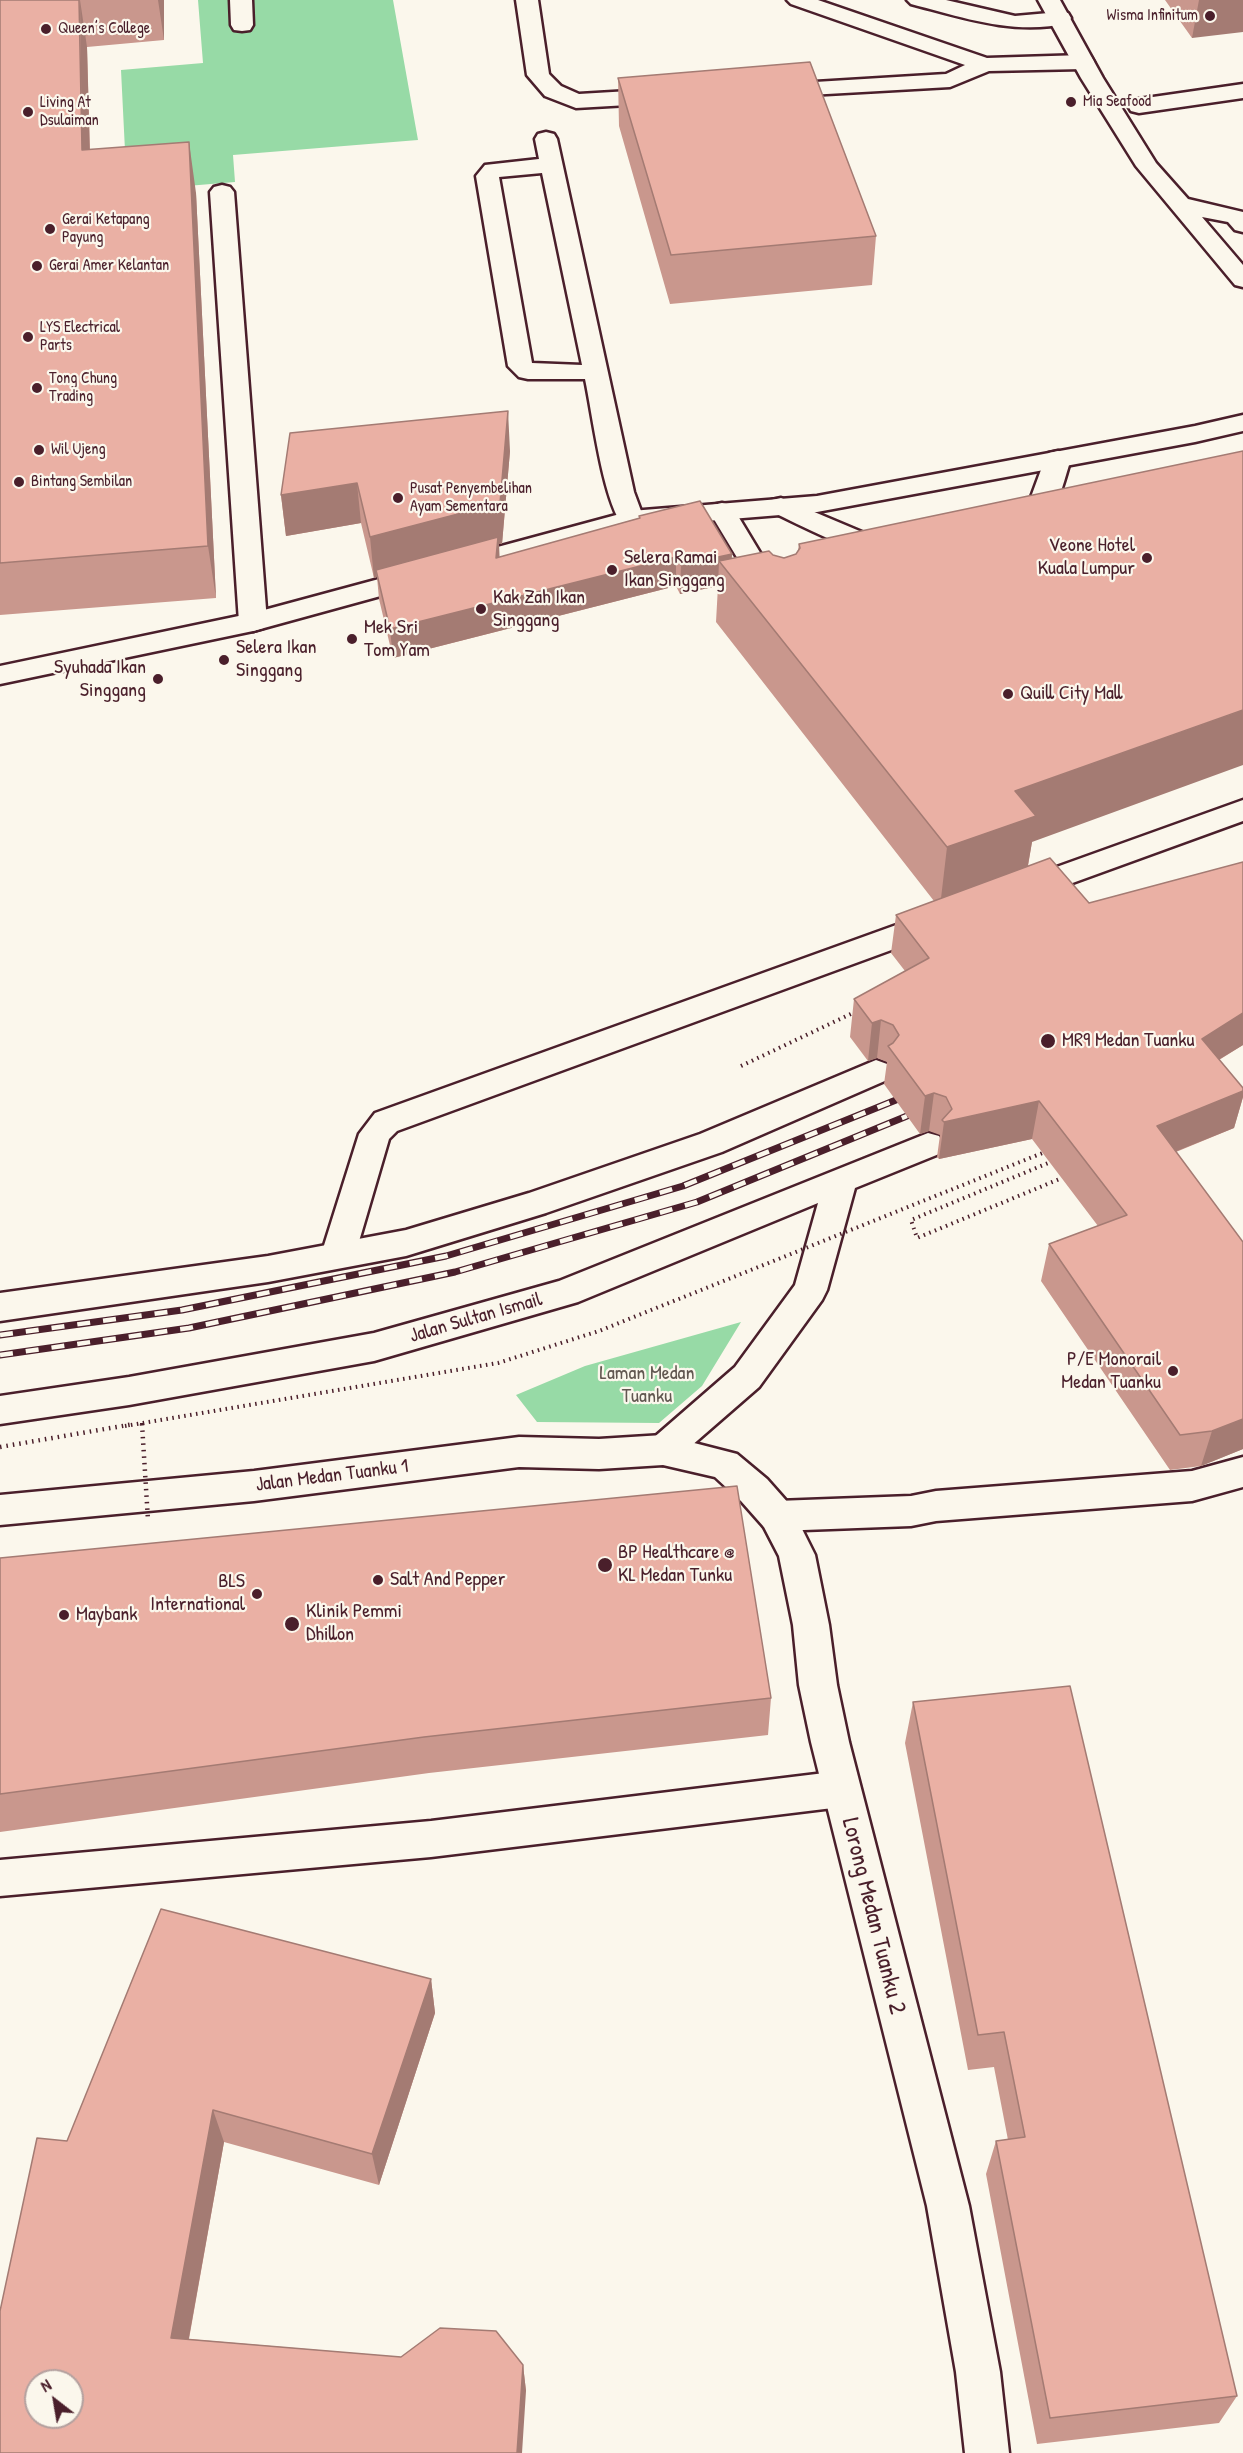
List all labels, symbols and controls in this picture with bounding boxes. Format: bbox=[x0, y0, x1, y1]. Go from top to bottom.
place label: Wisma Infinitum bbox=[1107, 6, 1198, 26]
marker: Wisma Infinitum bbox=[1203, 9, 1217, 23]
place label: Queen’s College bbox=[58, 19, 150, 39]
marker: Queen’s College bbox=[39, 22, 53, 36]
place label: Mia Seafood bbox=[1083, 92, 1151, 112]
place label: Living At Dsulaiman bbox=[40, 93, 99, 131]
marker: Mia Seafood bbox=[1064, 95, 1078, 109]
marker: Living At Dsulaiman bbox=[21, 105, 35, 119]
place label: Gerai Ketapang Payung bbox=[62, 210, 150, 248]
marker: Gerai Ketapang Payung bbox=[43, 222, 57, 236]
place label: Gerai Amer Kelantan bbox=[49, 256, 169, 276]
marker: Gerai Amer Kelantan bbox=[30, 259, 44, 273]
place label: LYS Electrical Parts bbox=[40, 318, 120, 356]
marker: LYS Electrical Parts bbox=[21, 330, 35, 344]
place label: Tong Chung Trading bbox=[49, 369, 117, 407]
marker: Tong Chung Trading bbox=[30, 381, 44, 395]
place label: Wil Ujeng bbox=[51, 440, 106, 460]
marker: Wil Ujeng bbox=[32, 443, 46, 457]
place label: Bintang Sembilan bbox=[31, 472, 132, 492]
marker: Bintang Sembilan bbox=[12, 475, 26, 489]
place label: Pusat Penyembelihan Ayam Sementara bbox=[410, 479, 532, 517]
marker: Pusat Penyembelihan Ayam Sementara bbox=[391, 491, 405, 505]
place label: Veone Hotel Kuala Lumpur bbox=[1038, 534, 1135, 581]
place label: Selera Ramai Ikan Singgang bbox=[624, 546, 725, 593]
marker: Veone Hotel Kuala Lumpur bbox=[1140, 551, 1154, 565]
marker: Selera Ramai Ikan Singgang bbox=[605, 563, 619, 577]
place label: Kak Zah Ikan Singgang bbox=[493, 586, 585, 633]
marker: Kak Zah Ikan Singgang bbox=[474, 602, 488, 616]
place label: Mek Sri Tom Yam bbox=[364, 616, 430, 663]
marker: Mek Sri Tom Yam bbox=[345, 632, 359, 646]
place label: Selera Ikan Singgang bbox=[236, 636, 316, 683]
marker: Selera Ikan Singgang bbox=[217, 653, 231, 667]
place label: Syuhada Ikan Singgang bbox=[54, 656, 146, 703]
marker: Syuhada Ikan Singgang bbox=[151, 672, 165, 686]
place label: Quill City Mall bbox=[1020, 682, 1123, 706]
marker: Quill City Mall bbox=[1001, 687, 1015, 701]
place label: MR9 Medan Tuanku bbox=[1062, 1029, 1195, 1053]
marker: MR9 Medan Tuanku bbox=[1039, 1032, 1057, 1050]
street label: Jalan Sultan Ismail bbox=[407, 1288, 545, 1348]
place label: P/E Monorail Medan Tuanku bbox=[1061, 1348, 1161, 1395]
park label: Laman Medan Tuanku bbox=[600, 1362, 694, 1409]
marker: P/E Monorail Medan Tuanku bbox=[1166, 1364, 1180, 1378]
street label: Jalan Medan Tuanku 1 bbox=[254, 1455, 410, 1497]
place label: BP Healthcare @ KL Medan Tunku bbox=[618, 1541, 735, 1588]
marker: BP Healthcare @ KL Medan Tunku bbox=[596, 1556, 614, 1574]
place label: Salt And Pepper bbox=[390, 1568, 505, 1592]
place label: BLS International bbox=[150, 1570, 245, 1617]
marker: Salt And Pepper bbox=[371, 1573, 385, 1587]
marker: BLS International bbox=[250, 1587, 264, 1601]
place label: Klinik Pemmi Dhillon bbox=[306, 1600, 402, 1647]
place label: Maybank bbox=[76, 1603, 138, 1627]
marker: Maybank bbox=[57, 1608, 71, 1622]
marker: Klinik Pemmi Dhillon bbox=[283, 1615, 301, 1633]
street label: Lorong Medan Tuanku 2 bbox=[835, 1815, 911, 2017]
north arrow bbox=[24, 2369, 84, 2429]
text: N bbox=[36, 2374, 55, 2397]

